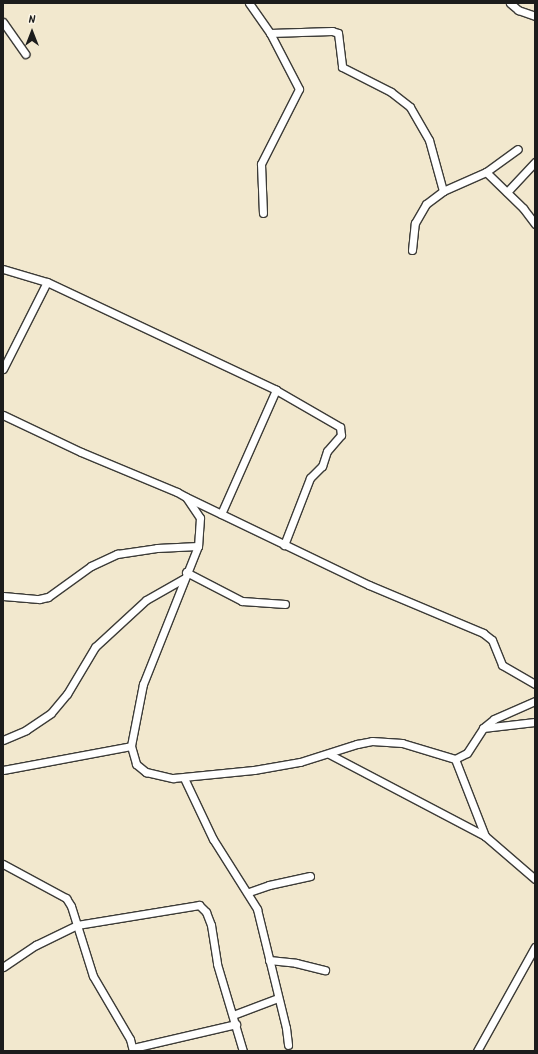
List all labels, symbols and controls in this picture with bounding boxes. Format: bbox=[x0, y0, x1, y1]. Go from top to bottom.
text: N bbox=[29, 11, 35, 29]
north arrow bbox=[12, 12, 52, 52]

